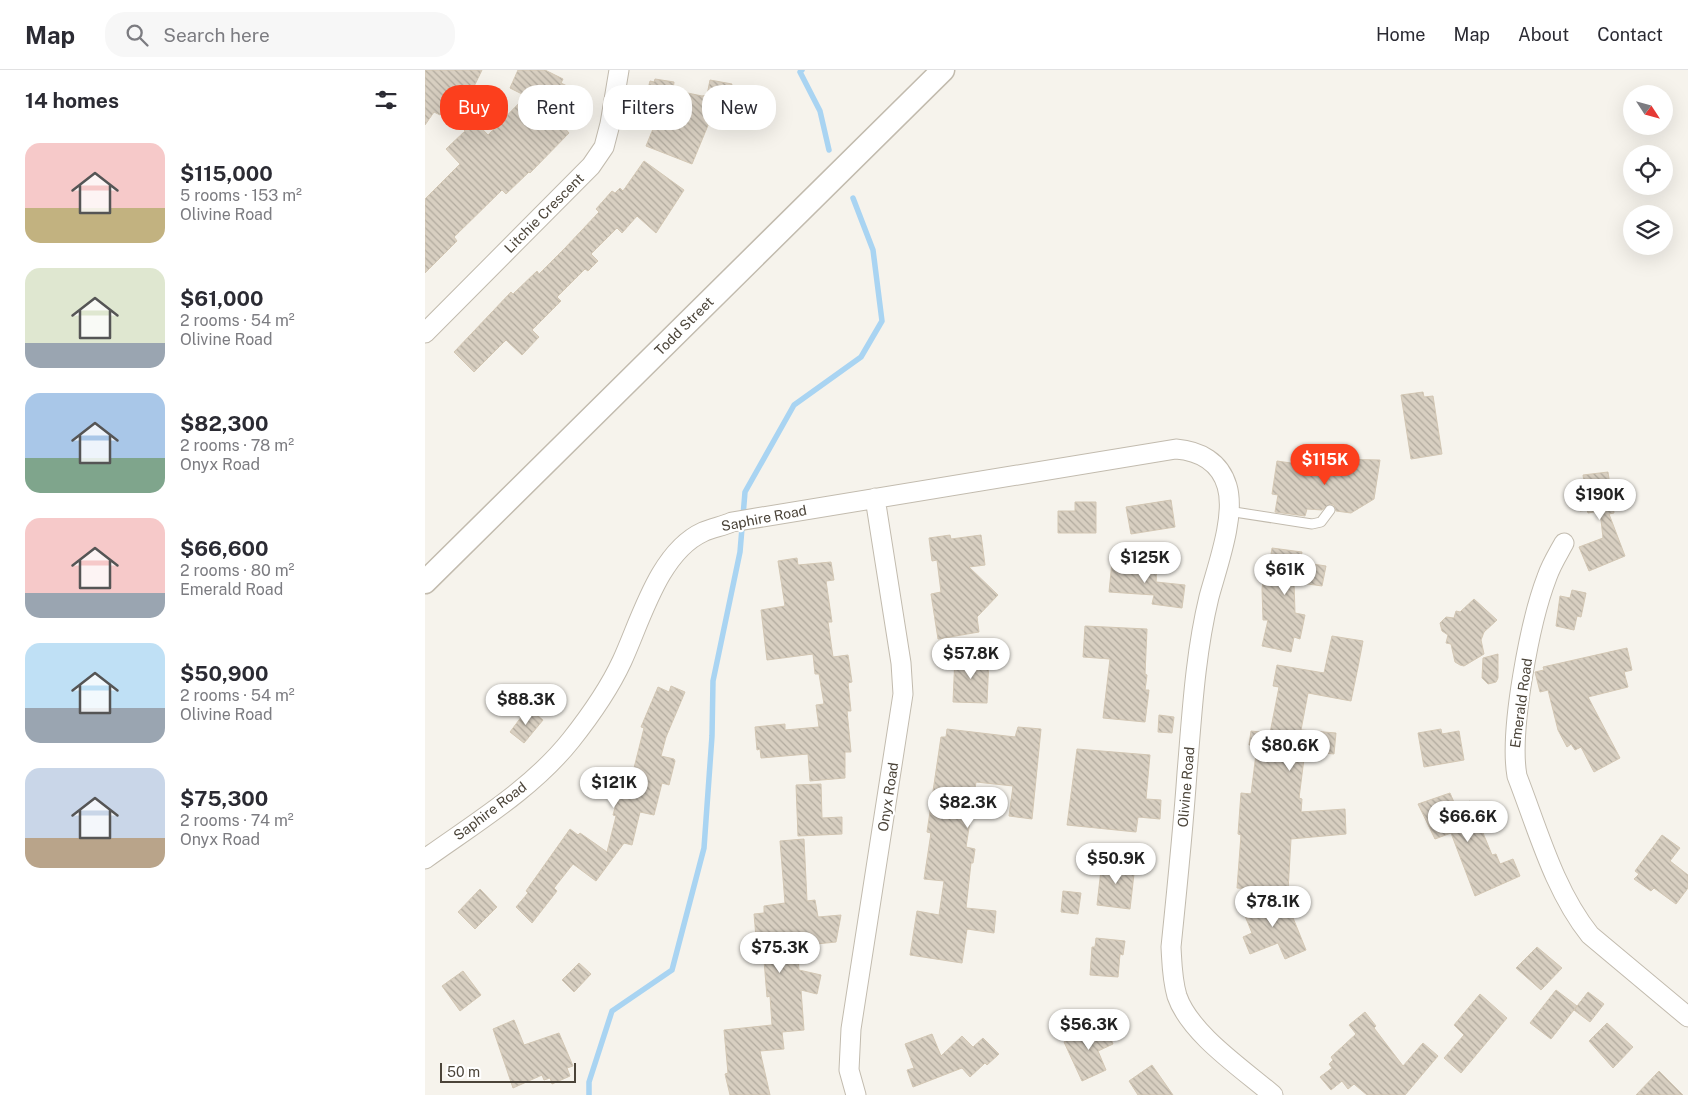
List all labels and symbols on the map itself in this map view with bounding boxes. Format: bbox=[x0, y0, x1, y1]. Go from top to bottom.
north arrow bbox=[1623, 85, 1673, 135]
street label: Litchie Crescent bbox=[501, 170, 587, 256]
street label: Todd Street bbox=[651, 293, 717, 359]
pin: $115K bbox=[1290, 444, 1360, 486]
pin: $190K bbox=[1565, 478, 1635, 521]
street label: Saphire Road bbox=[720, 502, 808, 534]
pin: $125K bbox=[1110, 542, 1180, 584]
pin: $61K bbox=[1255, 554, 1315, 596]
pin: $57.8K bbox=[930, 638, 1012, 680]
street label: Emerald Road bbox=[1507, 657, 1535, 749]
pin: $88.3K bbox=[485, 684, 567, 726]
pin: $80.6K bbox=[1249, 730, 1331, 772]
street label: Olivine Road bbox=[1175, 746, 1197, 828]
street label: Onyx Road bbox=[875, 761, 901, 833]
pin: $121K bbox=[579, 766, 649, 809]
street label: Saphire Road bbox=[451, 778, 529, 844]
pin: $82.3K bbox=[927, 786, 1009, 829]
pin: $66.6K bbox=[1427, 800, 1509, 843]
pin: $50.9K bbox=[1075, 842, 1157, 885]
pin: $78.1K bbox=[1232, 886, 1314, 928]
pin: $75.3K bbox=[739, 932, 821, 974]
pin: $56.3K bbox=[1048, 1008, 1130, 1051]
scale bar bbox=[440, 1060, 576, 1083]

